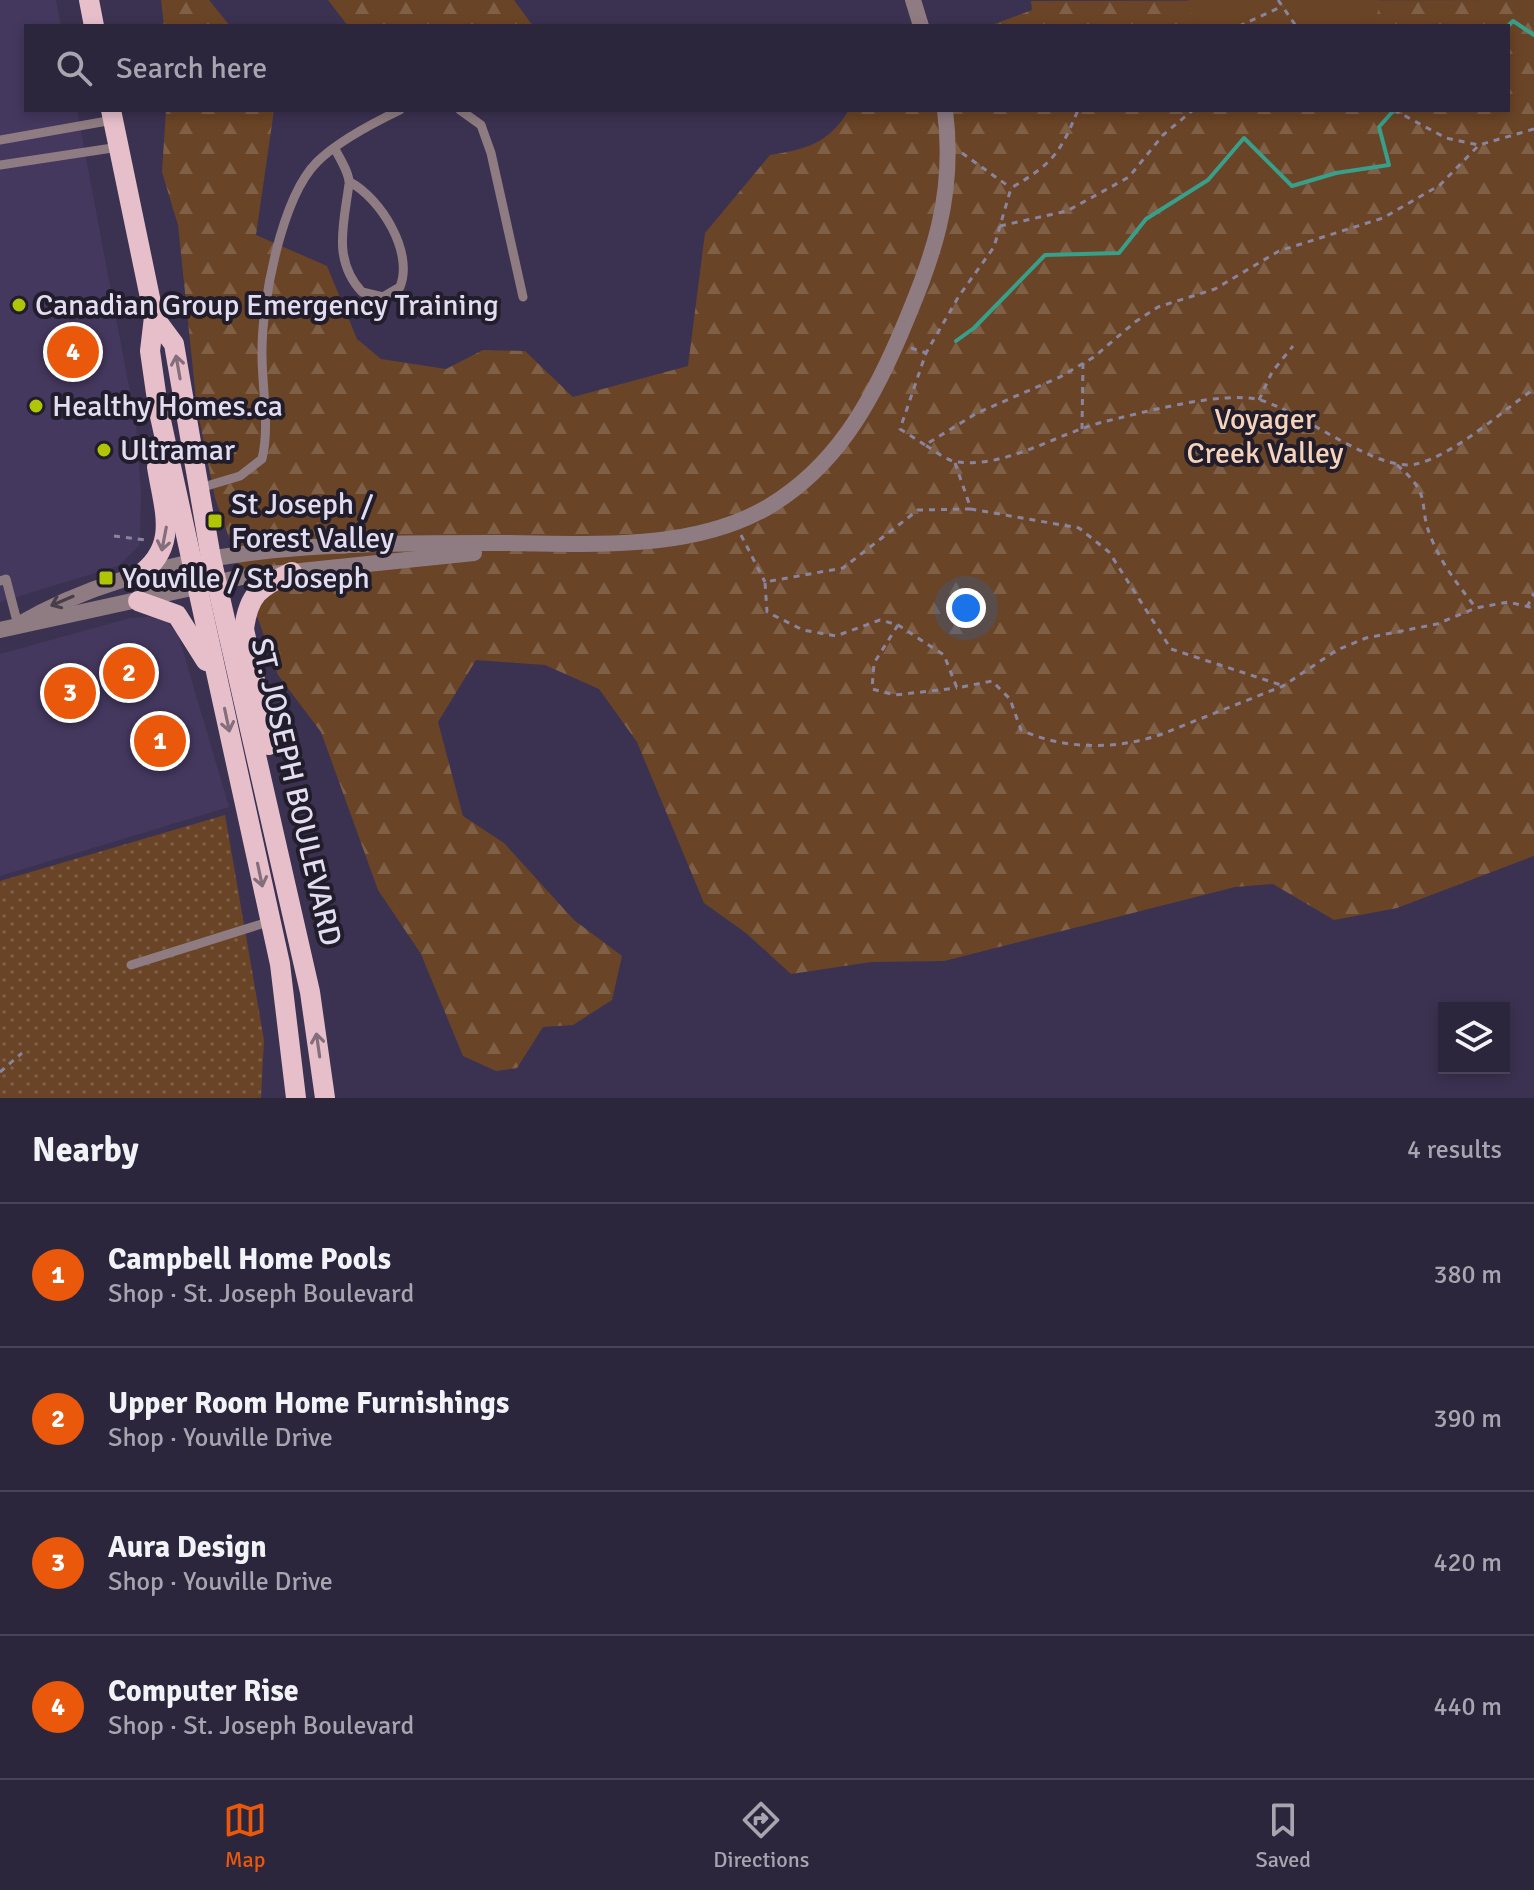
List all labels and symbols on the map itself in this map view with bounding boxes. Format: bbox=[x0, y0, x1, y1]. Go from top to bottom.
place label: Canadian Group Emergency Training bbox=[35, 287, 499, 324]
marker: Canadian Group Emergency Training bbox=[10, 296, 28, 314]
pin: 4 bbox=[47, 322, 99, 382]
one-way arrow bbox=[170, 355, 185, 381]
place label: Healthy Homes.ca bbox=[52, 388, 283, 425]
marker: Healthy Homes.ca bbox=[27, 397, 45, 415]
park label: Voyager Creek Valley bbox=[1186, 401, 1344, 472]
place label: Ultramar bbox=[120, 432, 235, 469]
marker: Ultramar bbox=[95, 441, 113, 459]
place label: St Joseph / Forest Valley bbox=[231, 486, 394, 557]
marker: St Joseph / Forest Valley bbox=[206, 512, 224, 530]
one-way arrow bbox=[155, 526, 170, 552]
place label: Youville / St Joseph bbox=[122, 560, 370, 597]
marker: Youville / St Joseph bbox=[97, 569, 115, 587]
your location bbox=[946, 588, 986, 628]
one-way arrow bbox=[50, 594, 74, 609]
street label: ST. JOSEPH BOULEVARD bbox=[243, 635, 349, 949]
pin: 2 bbox=[103, 643, 155, 703]
pin: 3 bbox=[44, 663, 96, 723]
one-way arrow bbox=[220, 707, 235, 733]
pin: 1 bbox=[134, 711, 186, 771]
one-way arrow bbox=[253, 862, 268, 888]
one-way arrow bbox=[310, 1033, 325, 1058]

